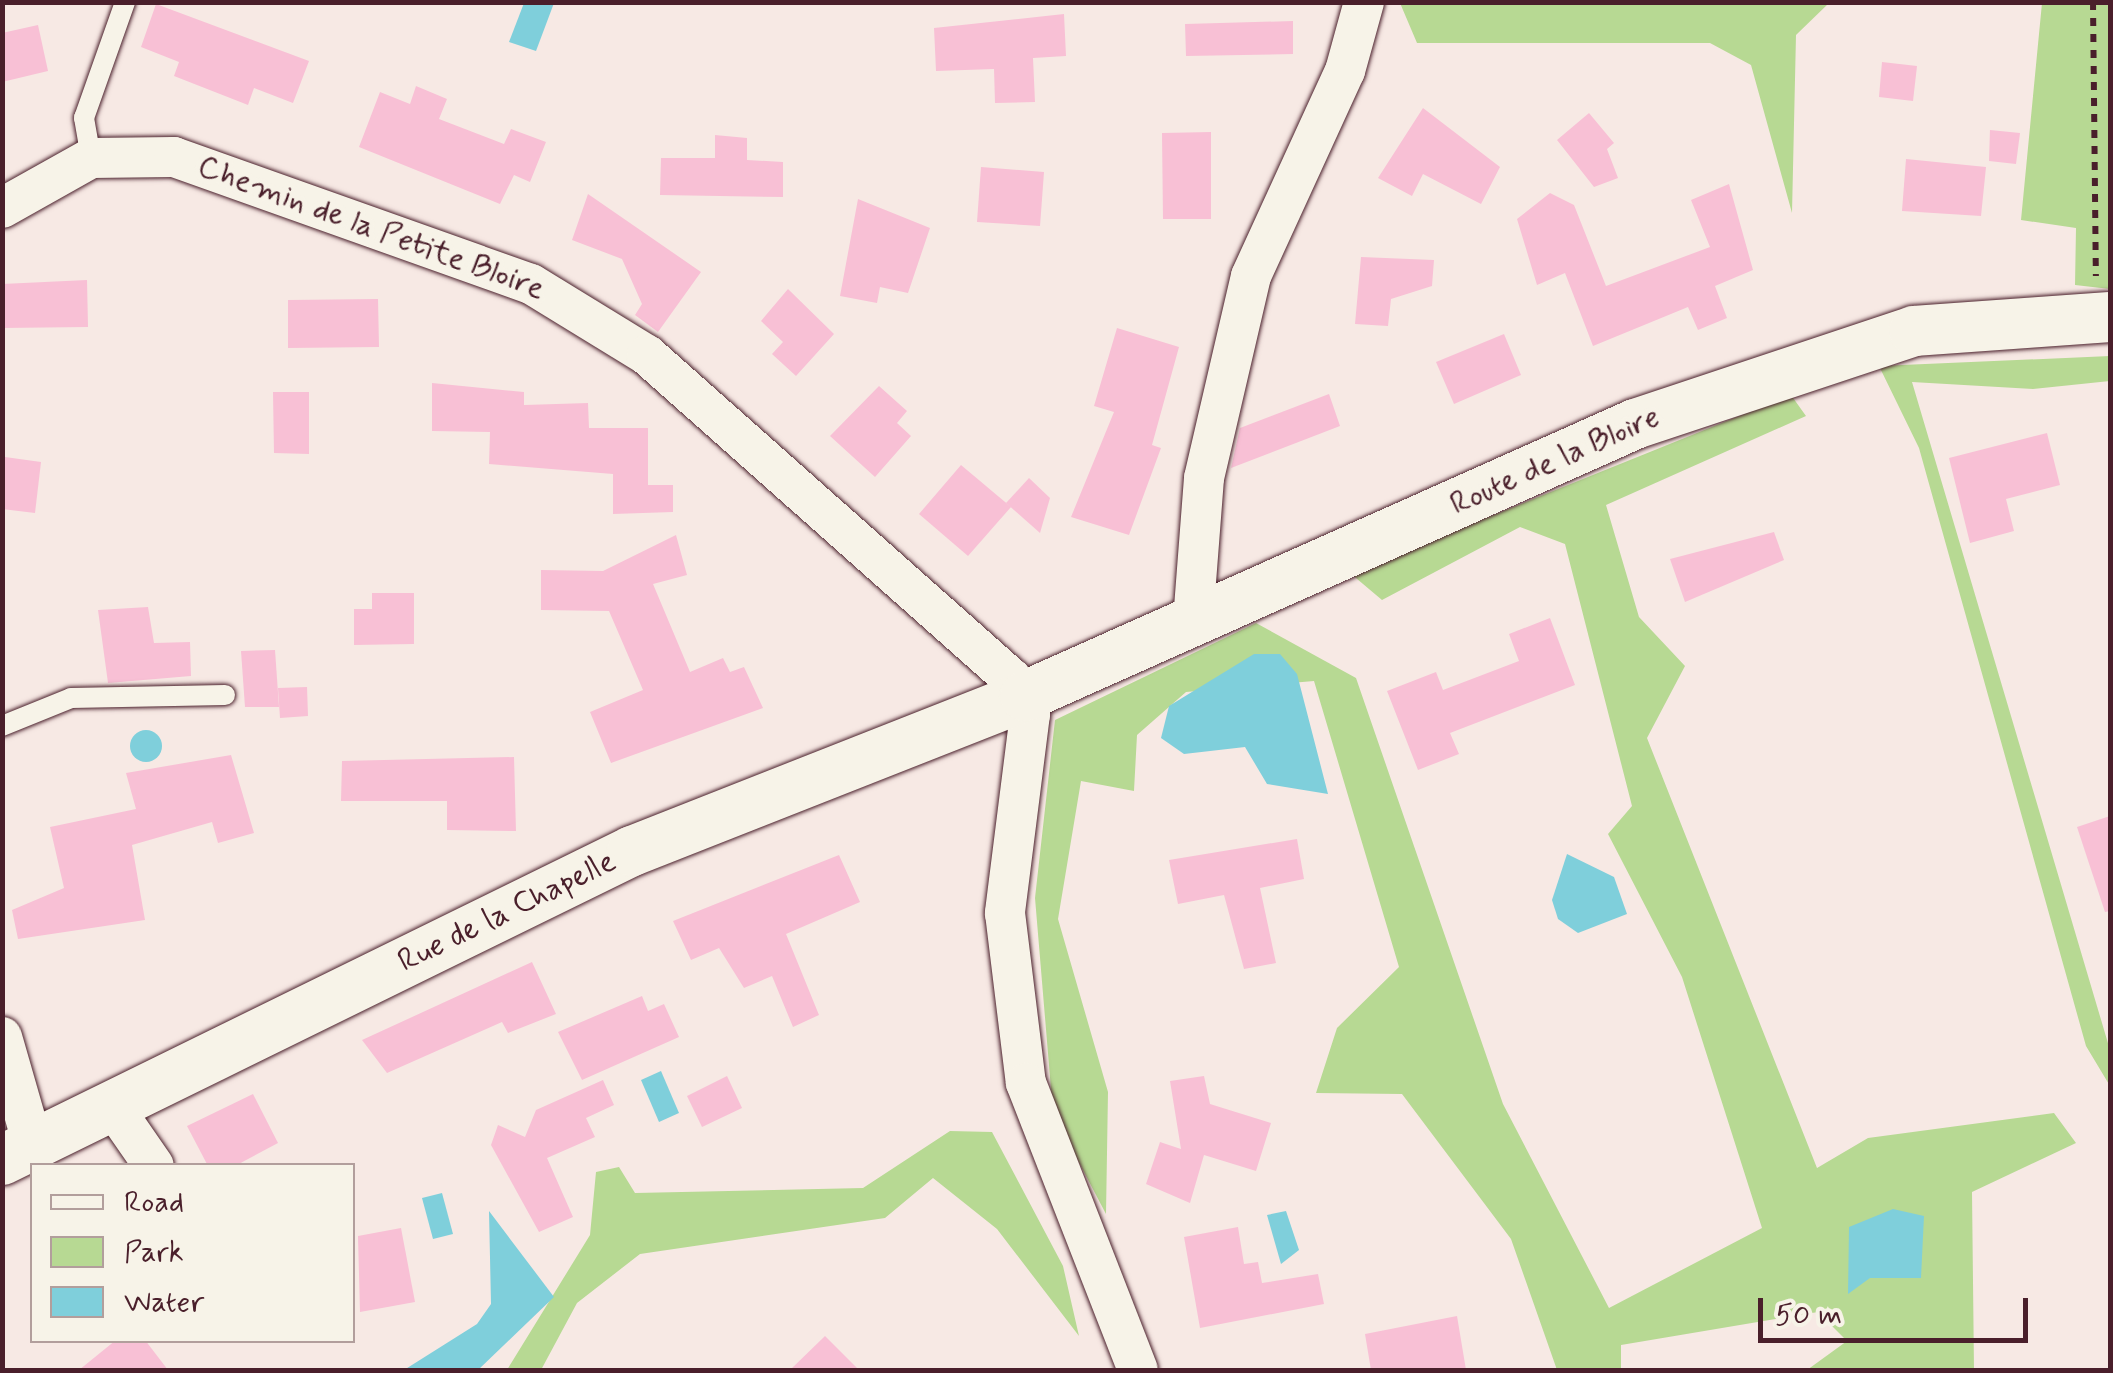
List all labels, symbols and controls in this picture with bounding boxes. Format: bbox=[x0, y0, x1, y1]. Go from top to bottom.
street label: Chemin de la Petite Bloire bbox=[192, 147, 550, 309]
street label: Route de la Bloire bbox=[1443, 397, 1667, 525]
street label: Rue de la Chapelle bbox=[390, 842, 624, 982]
legend bbox=[30, 1163, 355, 1343]
text: Road bbox=[124, 1183, 184, 1222]
text: Park bbox=[124, 1233, 184, 1272]
scale bar bbox=[1763, 1278, 2033, 1340]
text: Water bbox=[124, 1283, 204, 1322]
text: 50 m bbox=[1775, 1296, 1842, 1335]

